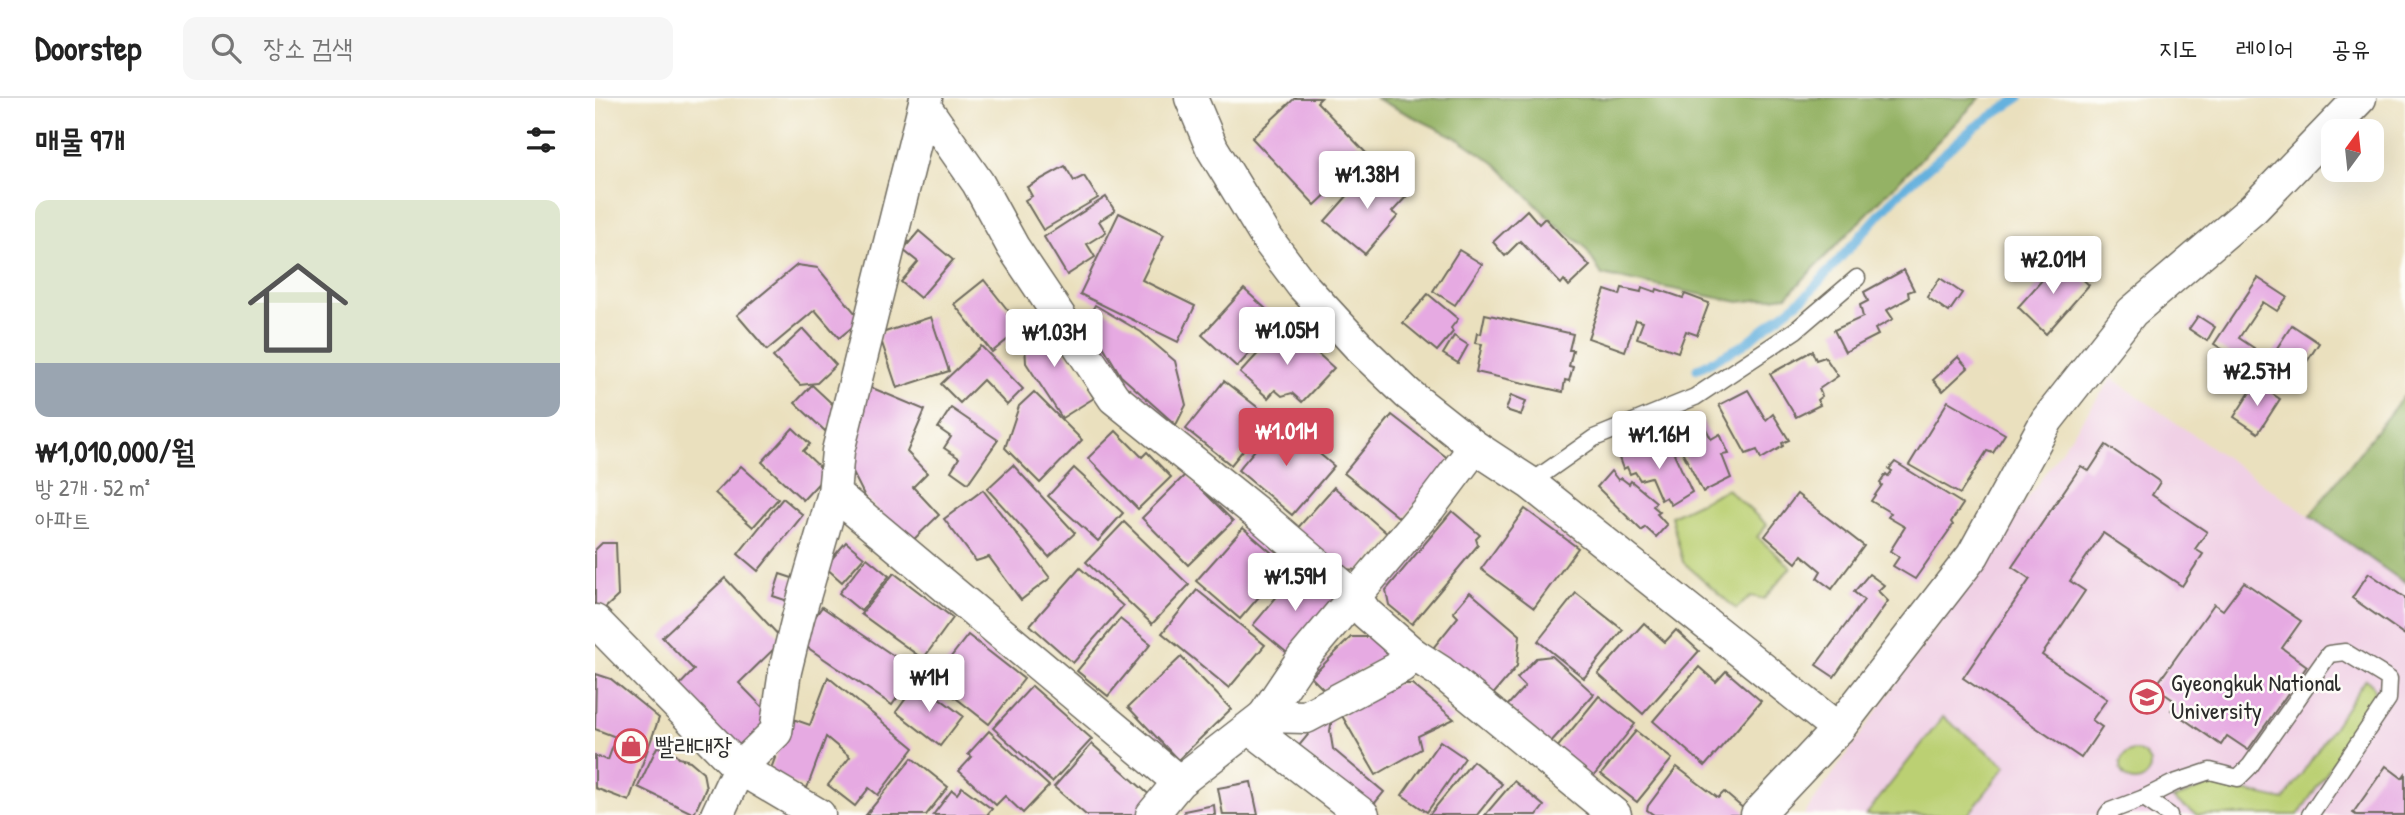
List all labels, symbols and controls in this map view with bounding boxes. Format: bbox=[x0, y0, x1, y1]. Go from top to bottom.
search box bbox=[183, 17, 673, 80]
text: Doorstep bbox=[35, 26, 141, 70]
icon: search bbox=[207, 29, 245, 67]
text: 장소 검색 bbox=[263, 30, 353, 65]
text: 지도 bbox=[2159, 32, 2197, 64]
text: 레이어 bbox=[2235, 32, 2293, 64]
text: 공유 bbox=[2331, 32, 2370, 64]
north arrow bbox=[2321, 119, 2383, 182]
map controls bbox=[2321, 119, 2384, 182]
text: 매물 9개 bbox=[35, 120, 125, 160]
icon: filters bbox=[522, 121, 560, 159]
pin: ₩1.38M bbox=[1310, 152, 1424, 211]
text: ₩1.38M bbox=[1335, 158, 1399, 189]
pin: ₩2.01M bbox=[1996, 236, 2110, 296]
text: ₩2.01M bbox=[2020, 243, 2086, 274]
icon: home bbox=[235, 245, 361, 371]
pin: ₩1.05M bbox=[1230, 308, 1344, 367]
pin: ₩1.03M bbox=[997, 310, 1111, 369]
text: ₩1.05M bbox=[1255, 314, 1319, 345]
text: ₩1.03M bbox=[1022, 316, 1086, 347]
pin: ₩2.57M bbox=[2200, 348, 2314, 408]
text: ₩2.57M bbox=[2223, 355, 2291, 386]
pin: ₩1.01M bbox=[1229, 408, 1343, 468]
pin: ₩1.16M bbox=[1602, 412, 1716, 471]
text: ₩1.01M bbox=[1255, 415, 1317, 446]
text: ₩1.16M bbox=[1628, 418, 1690, 449]
text: ₩1,010,000/월 bbox=[35, 431, 195, 471]
text: 방 2개 · 52 m² bbox=[35, 472, 150, 503]
text: 아파트 bbox=[35, 504, 91, 535]
pin: ₩1.59M bbox=[1238, 554, 1352, 613]
text: ₩1.59M bbox=[1264, 560, 1326, 591]
pin: ₩1M bbox=[895, 654, 963, 714]
text: ₩1M bbox=[909, 661, 949, 692]
place label: Gyeongkuk National University bbox=[2171, 666, 2341, 726]
school or university icon: Gyeongkuk National University bbox=[2128, 678, 2166, 716]
shop icon: 빨래대장 bbox=[612, 727, 650, 765]
place label: 빨래대장 bbox=[655, 729, 732, 761]

